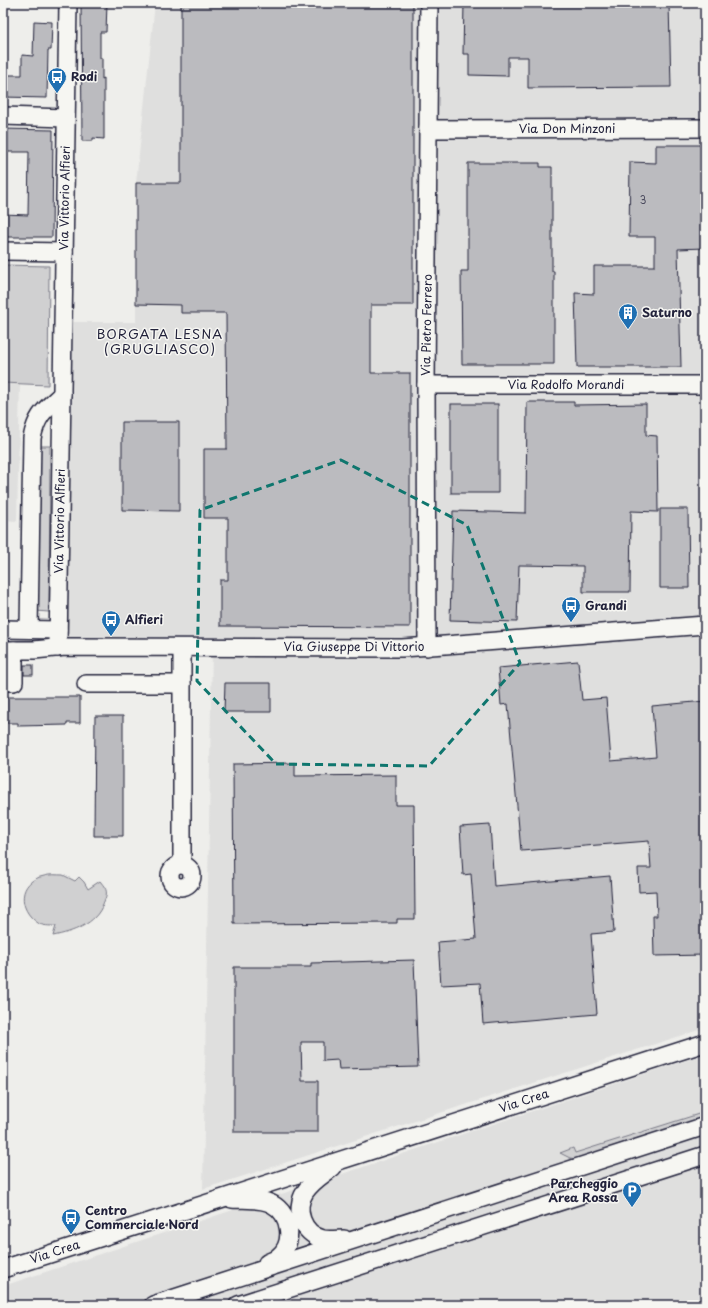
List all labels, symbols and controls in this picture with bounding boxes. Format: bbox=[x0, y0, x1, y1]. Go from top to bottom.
bus stop icon: Rodi bbox=[46, 66, 68, 94]
place label: Rodi bbox=[71, 67, 98, 85]
street label: Via Don Minzoni bbox=[519, 119, 615, 137]
street label: Via Vittorio Alfieri bbox=[54, 145, 74, 251]
house number: 3 bbox=[640, 192, 646, 207]
street label: Via Pietro Ferrero bbox=[416, 274, 436, 376]
building icon: Saturno bbox=[617, 302, 639, 330]
place label: Saturno bbox=[642, 303, 692, 321]
district label: BORGATA LESNA (GRUGLIASCO) bbox=[97, 324, 223, 358]
street label: Via Rodolfo Morandi bbox=[508, 375, 624, 393]
street label: Via Vittorio Alfieri bbox=[49, 468, 69, 574]
bus stop icon: Grandi bbox=[560, 595, 582, 623]
place label: Grandi bbox=[585, 596, 627, 614]
bus stop icon: Alfieri bbox=[100, 609, 122, 637]
place label: Alfieri bbox=[125, 610, 163, 628]
street label: Via Giuseppe Di Vittorio bbox=[284, 637, 425, 655]
street label: Via Crea bbox=[497, 1083, 551, 1117]
place label: Parcheggio Area Rossa bbox=[548, 1174, 618, 1206]
parking icon: Parcheggio Area Rossa bbox=[621, 1180, 643, 1208]
place label: Centro Commerciale Nord bbox=[85, 1201, 199, 1233]
bus stop icon: Centro Commerciale Nord bbox=[60, 1207, 82, 1235]
street label: Via Crea bbox=[28, 1234, 82, 1268]

